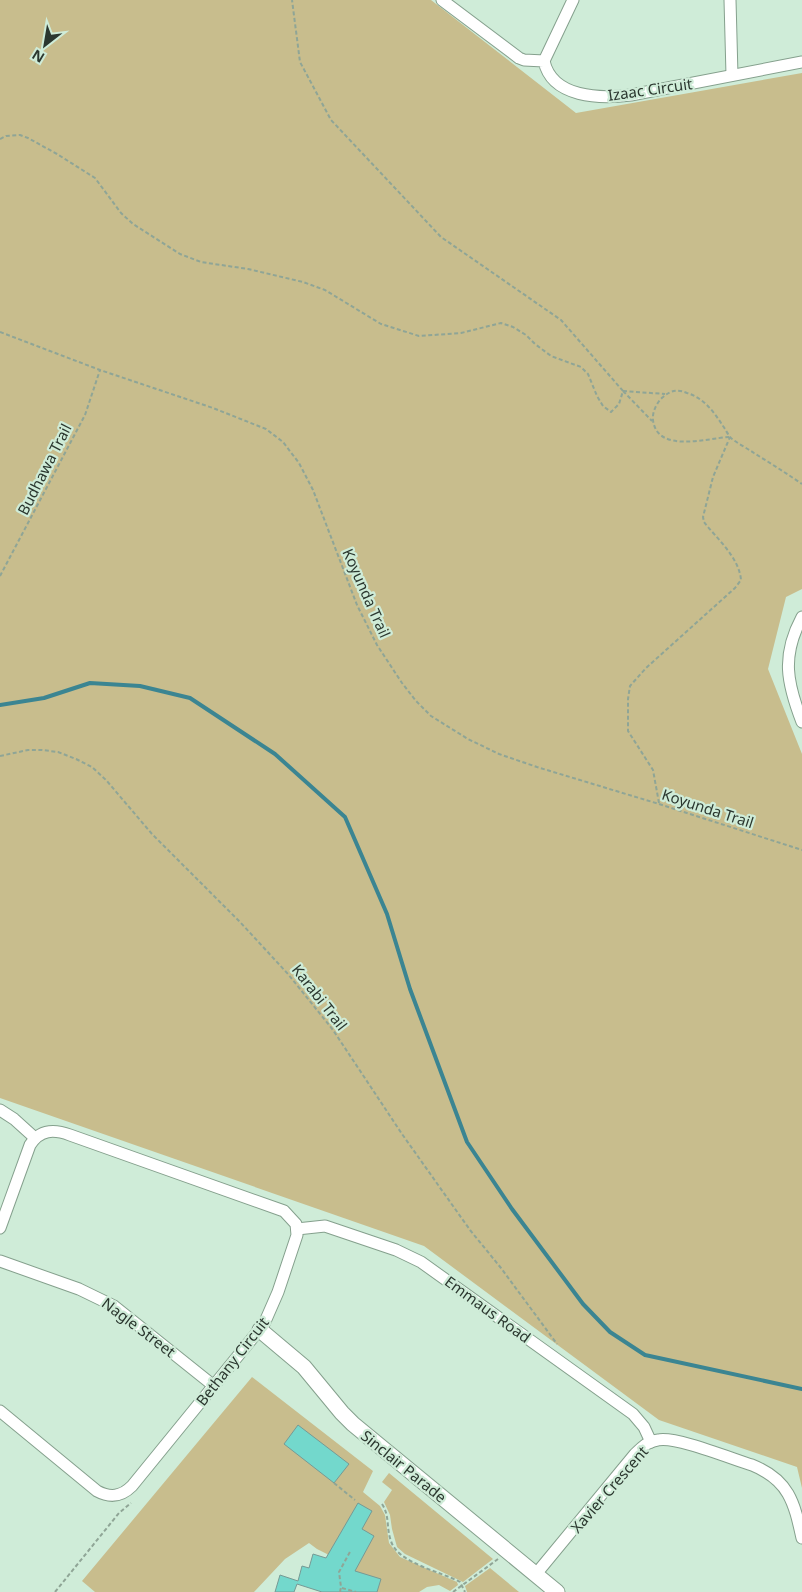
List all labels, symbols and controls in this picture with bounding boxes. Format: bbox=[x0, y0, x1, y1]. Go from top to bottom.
north arrow bbox=[20, 20, 70, 70]
text: N bbox=[28, 45, 48, 68]
street label: Izaac Circuit bbox=[606, 73, 694, 105]
street label: Budhawa Trail bbox=[12, 420, 76, 518]
street label: Koyunda Trail bbox=[338, 545, 396, 641]
street label: Koyunda Trail bbox=[660, 784, 756, 832]
street label: Karabi Trail bbox=[288, 960, 352, 1034]
street label: Emmaus Road bbox=[441, 1271, 535, 1347]
street label: Nagle Street bbox=[98, 1293, 180, 1362]
street label: Bethany Circuit bbox=[191, 1312, 273, 1409]
street label: Sinclair Parade bbox=[357, 1425, 451, 1507]
street label: Xavier Crescent bbox=[566, 1441, 653, 1537]

